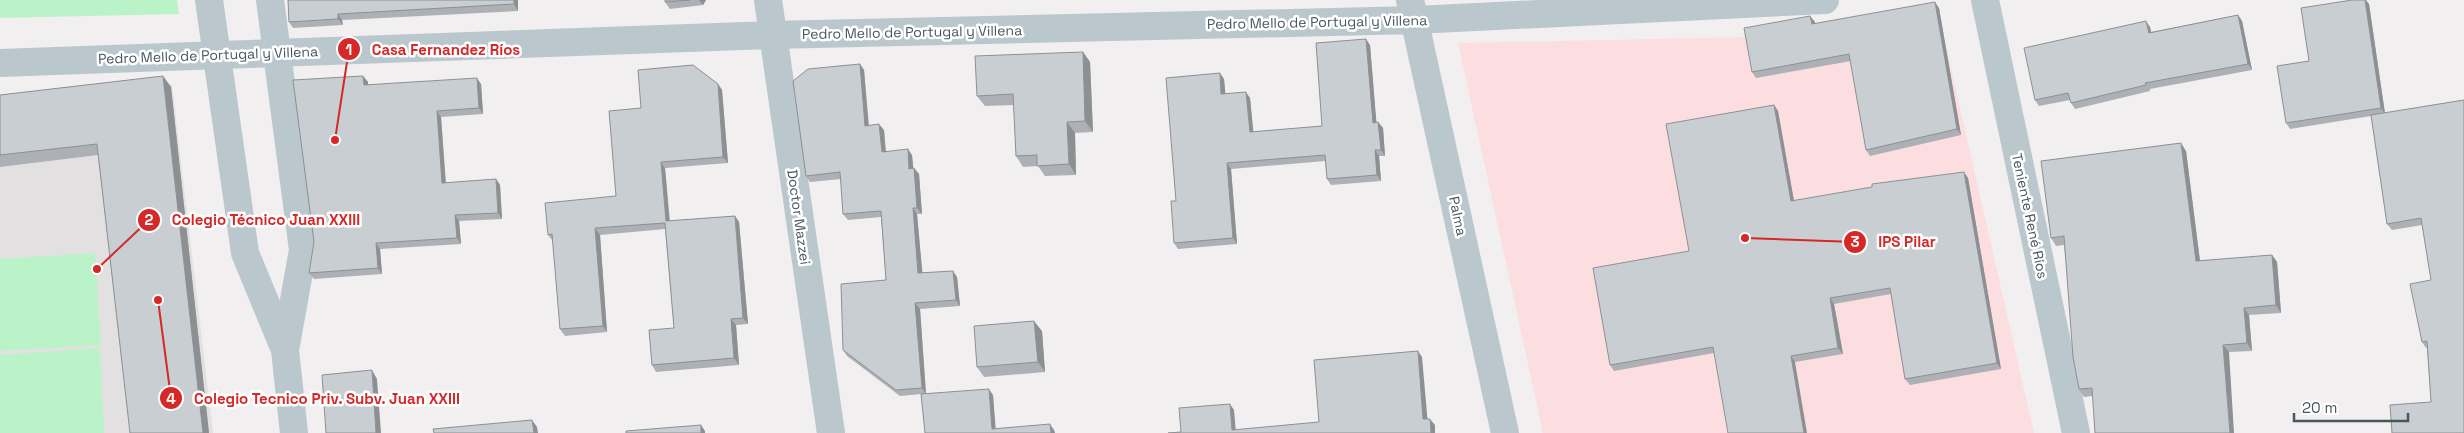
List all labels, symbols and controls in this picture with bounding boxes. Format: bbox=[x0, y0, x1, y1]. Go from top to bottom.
street label: Pedro Mello de Portugal y Villena bbox=[1207, 11, 1427, 33]
street label: Pedro Mello de Portugal y Villena bbox=[802, 21, 1022, 43]
callout: Casa Fernandez Ríos bbox=[336, 34, 530, 64]
text: 1 bbox=[346, 40, 352, 59]
text: Casa Fernandez Ríos bbox=[372, 40, 520, 59]
street label: Pedro Mello de Portugal y Villena bbox=[98, 42, 318, 68]
street label: Teniente René Ríos bbox=[2008, 152, 2052, 280]
street label: Doctor Mazzei bbox=[783, 168, 815, 266]
street label: Palma bbox=[1445, 195, 1471, 237]
callout: Colegio Técnico Juan XXIII bbox=[137, 205, 370, 235]
text: 2 bbox=[145, 210, 154, 229]
text: Colegio Técnico Juan XXIII bbox=[172, 210, 360, 229]
callout: IPS Pilar bbox=[1843, 227, 1945, 257]
text: 3 bbox=[1850, 232, 1860, 251]
text: IPS Pilar bbox=[1878, 232, 1936, 251]
callout: Colegio Tecnico Priv. Subv. Juan XXIII bbox=[159, 383, 471, 413]
text: 4 bbox=[166, 389, 176, 408]
text: Colegio Tecnico Priv. Subv. Juan XXIII bbox=[194, 389, 460, 408]
scale bar bbox=[2294, 390, 2408, 422]
text: 20 m bbox=[2302, 398, 2337, 417]

